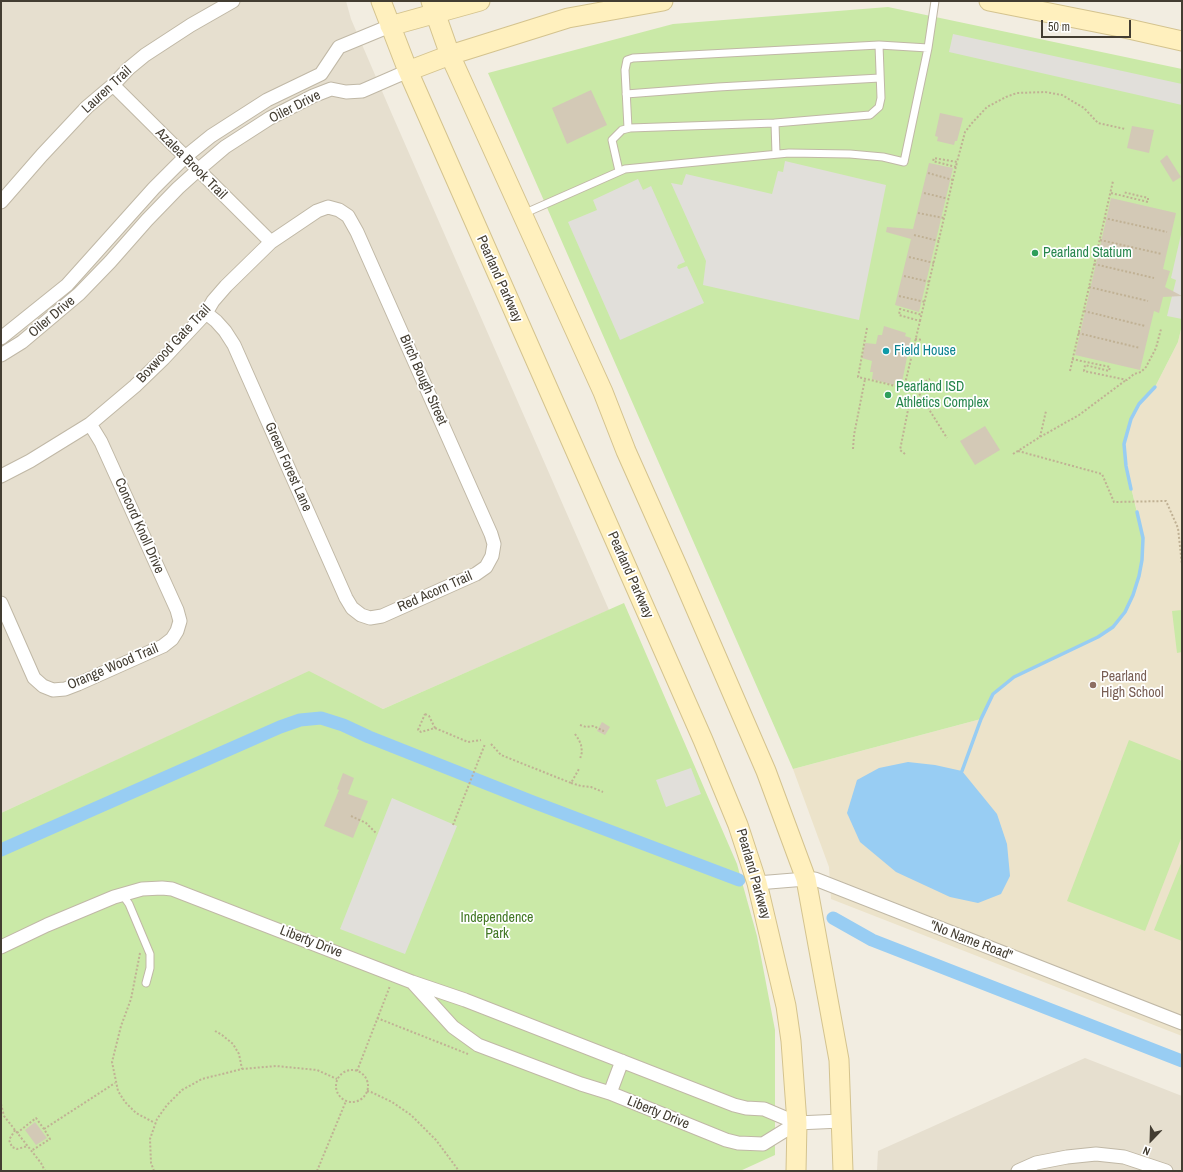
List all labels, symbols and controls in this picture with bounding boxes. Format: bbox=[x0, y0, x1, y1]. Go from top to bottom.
scale bar bbox=[1043, 12, 1133, 38]
text: 50 m bbox=[1048, 19, 1070, 35]
street label: Lauren Trail bbox=[79, 63, 135, 117]
street label: Oiler Drive bbox=[266, 87, 324, 127]
street label: Azalea Brook Trail bbox=[152, 125, 230, 203]
street label: Pearland Parkway bbox=[472, 233, 526, 325]
place label: Pearland Statium bbox=[1043, 245, 1132, 261]
marker: Pearland Statium bbox=[1030, 248, 1040, 258]
street label: Oiler Drive bbox=[25, 293, 79, 341]
street label: Boxwood Gate Trail bbox=[133, 301, 215, 387]
street label: Birch Bough Street bbox=[396, 332, 450, 428]
place label: Field House bbox=[894, 343, 956, 359]
marker: Field House bbox=[881, 346, 891, 356]
place label: Pearland ISD Athletics Complex bbox=[896, 379, 989, 412]
marker: Pearland ISD Athletics Complex bbox=[883, 390, 893, 400]
street label: Green Forest Lane bbox=[261, 420, 315, 514]
street label: Concord Knoll Drive bbox=[110, 476, 168, 576]
street label: Pearland Parkway bbox=[603, 529, 657, 621]
street label: Red Acorn Trail bbox=[395, 568, 475, 616]
street label: Orange Wood Trail bbox=[65, 640, 161, 694]
place label: Pearland High School bbox=[1101, 669, 1164, 702]
marker: Pearland High School bbox=[1088, 680, 1098, 690]
street label: Pearland Parkway bbox=[732, 827, 774, 921]
park label: Independence Park bbox=[461, 910, 533, 942]
street label: "No Name Road" bbox=[927, 918, 1015, 964]
street label: Liberty Drive bbox=[277, 922, 345, 962]
street label: Liberty Drive bbox=[624, 1093, 692, 1133]
north arrow bbox=[1131, 1120, 1171, 1160]
text: N bbox=[1141, 1143, 1152, 1159]

